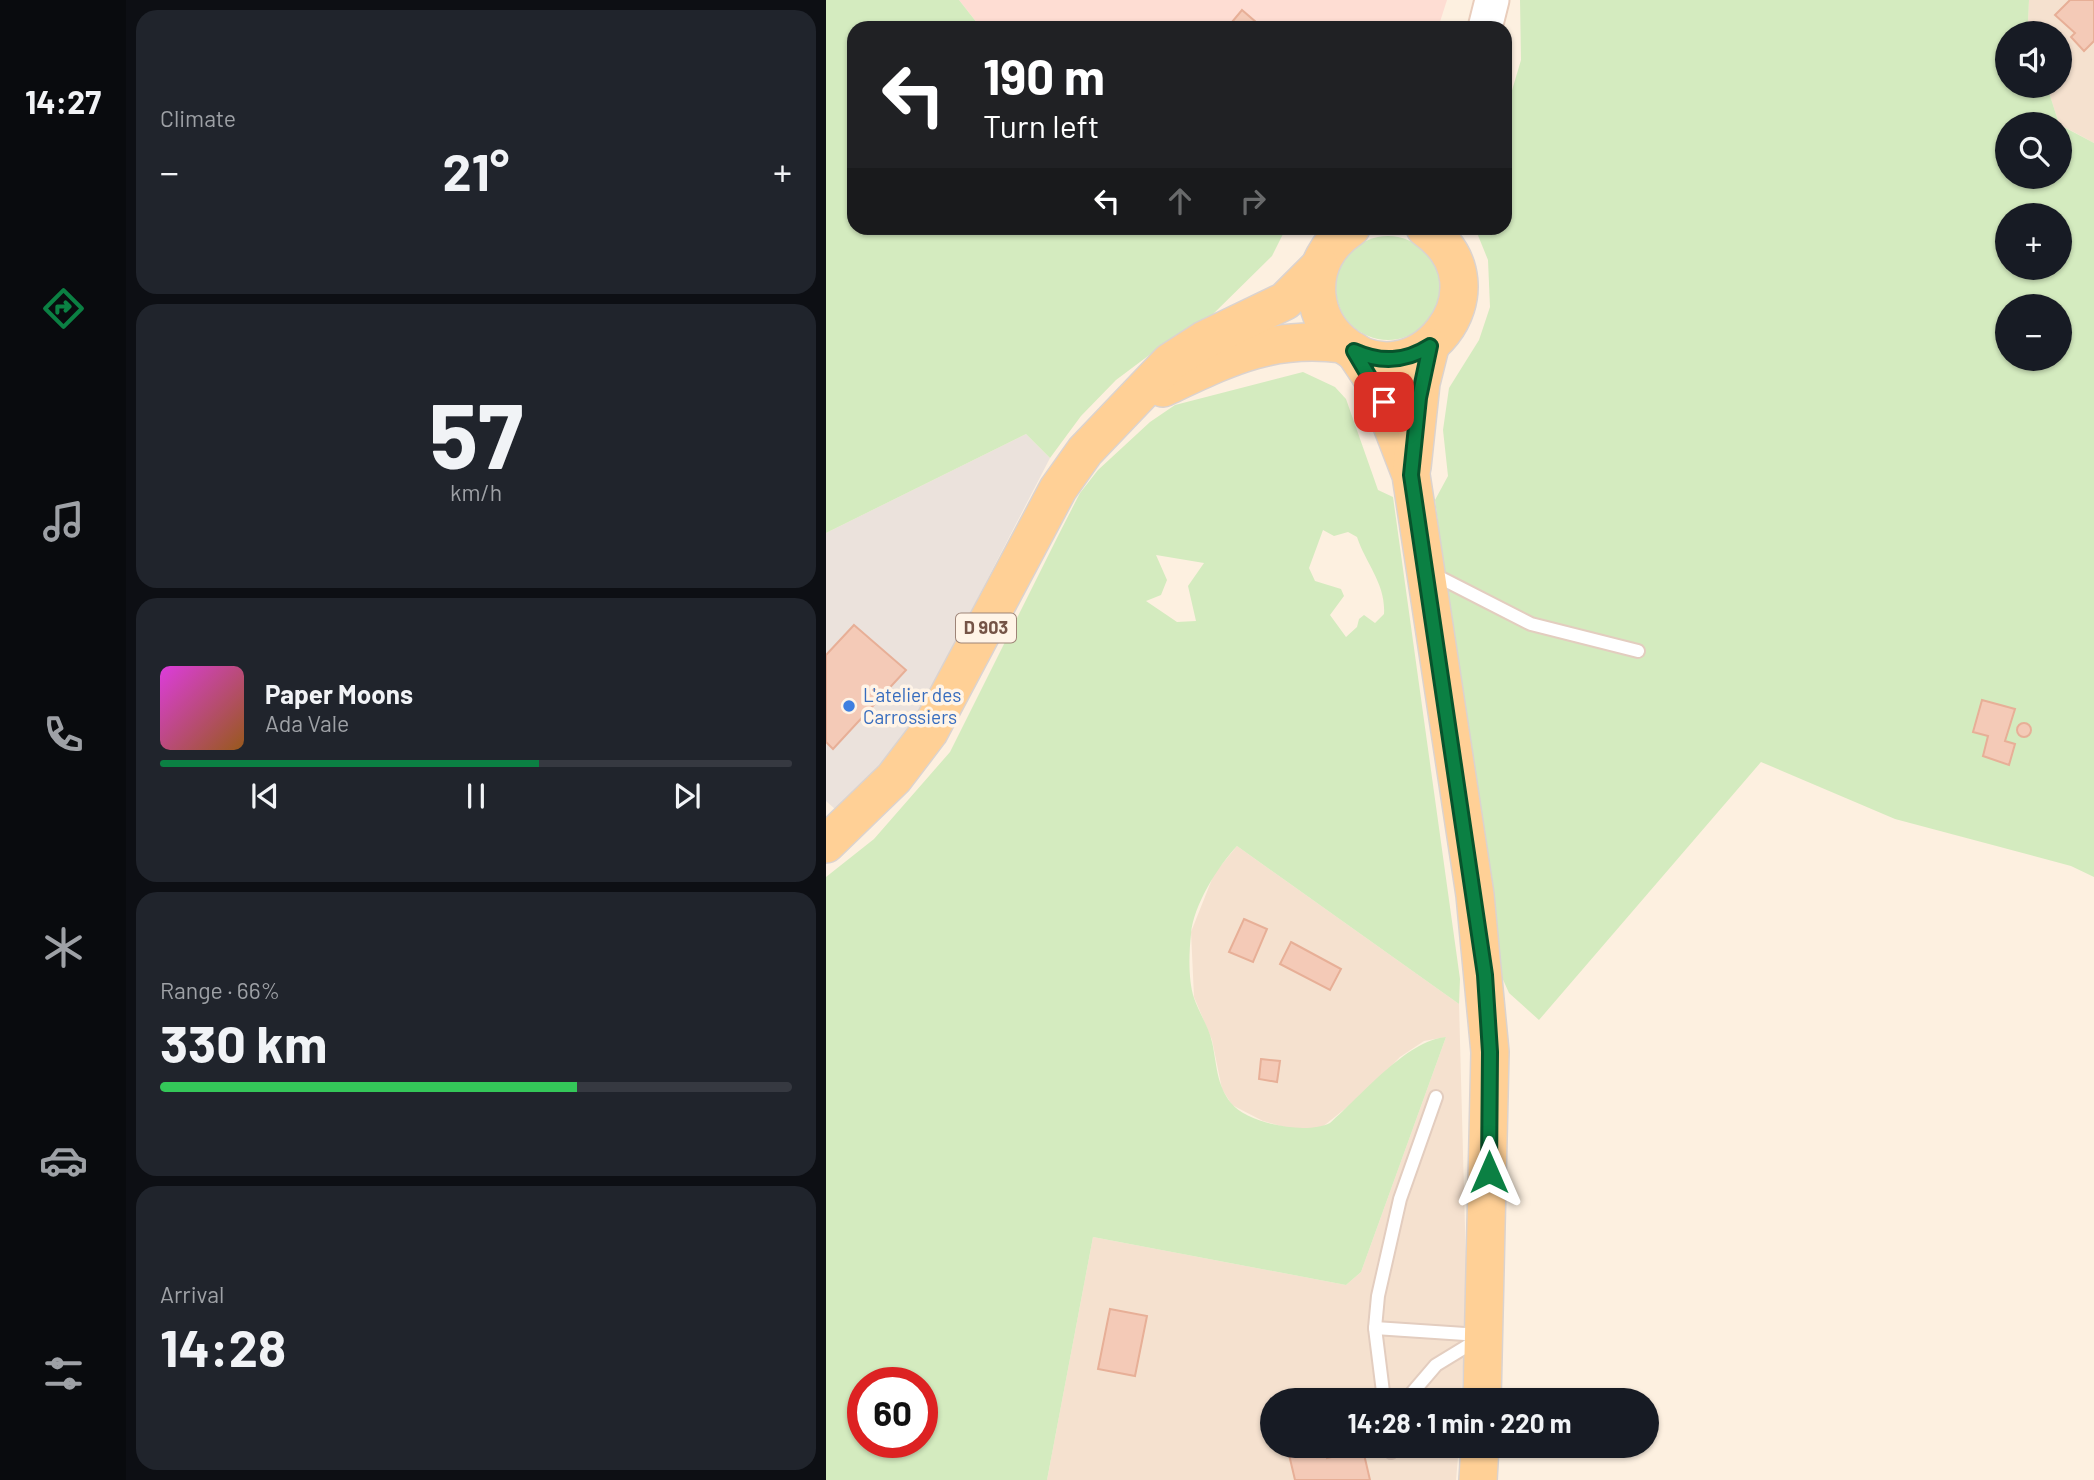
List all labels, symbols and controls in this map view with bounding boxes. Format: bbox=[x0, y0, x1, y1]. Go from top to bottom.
map controls bbox=[1995, 21, 2072, 371]
button: sound bbox=[1995, 21, 2072, 98]
text: 190 m bbox=[983, 46, 1105, 105]
icon: left bbox=[868, 49, 959, 140]
text: 14:27 bbox=[25, 82, 101, 120]
text: Climate bbox=[160, 104, 236, 132]
text: Turn left bbox=[983, 106, 1100, 144]
button: search bbox=[1995, 112, 2072, 189]
text: 21° bbox=[443, 139, 509, 201]
text: − bbox=[160, 148, 179, 194]
text: + bbox=[773, 148, 792, 194]
icon: left bbox=[1088, 182, 1126, 220]
icon: ahead bbox=[1161, 182, 1199, 220]
icon: right bbox=[1234, 182, 1272, 220]
button: + bbox=[1995, 203, 2072, 280]
icon: directions bbox=[39, 284, 88, 333]
button: − bbox=[1995, 294, 2072, 371]
pin bbox=[1354, 372, 1414, 432]
text: 57 bbox=[429, 378, 523, 487]
icon: arrive bbox=[1365, 383, 1403, 421]
text: km/h bbox=[450, 478, 502, 506]
icon: music bbox=[39, 497, 88, 546]
road number: D 903 bbox=[956, 614, 1016, 642]
text: Paper Moons bbox=[265, 678, 413, 709]
place label: L'atelier des Carrossiers bbox=[863, 683, 961, 728]
marker: L'atelier des Carrossiers bbox=[841, 698, 857, 714]
text: Ada Vale bbox=[265, 709, 349, 737]
icon: phone bbox=[39, 710, 88, 759]
icon: previous bbox=[246, 777, 284, 815]
icon: pause bbox=[457, 777, 495, 815]
icon: next bbox=[668, 777, 706, 815]
icon: climate bbox=[39, 923, 88, 972]
text: Range · 66% bbox=[160, 976, 280, 1004]
text: 330 km bbox=[160, 1011, 327, 1073]
position arrow bbox=[1452, 1135, 1526, 1209]
icon: car bbox=[39, 1136, 88, 1185]
text: Arrival bbox=[160, 1280, 224, 1308]
text: 14:28 bbox=[160, 1315, 286, 1377]
icon: filters bbox=[39, 1349, 88, 1398]
speed limit sign: 60 bbox=[847, 1367, 938, 1458]
text: 14:28 · 1 min · 220 m bbox=[1348, 1407, 1571, 1438]

